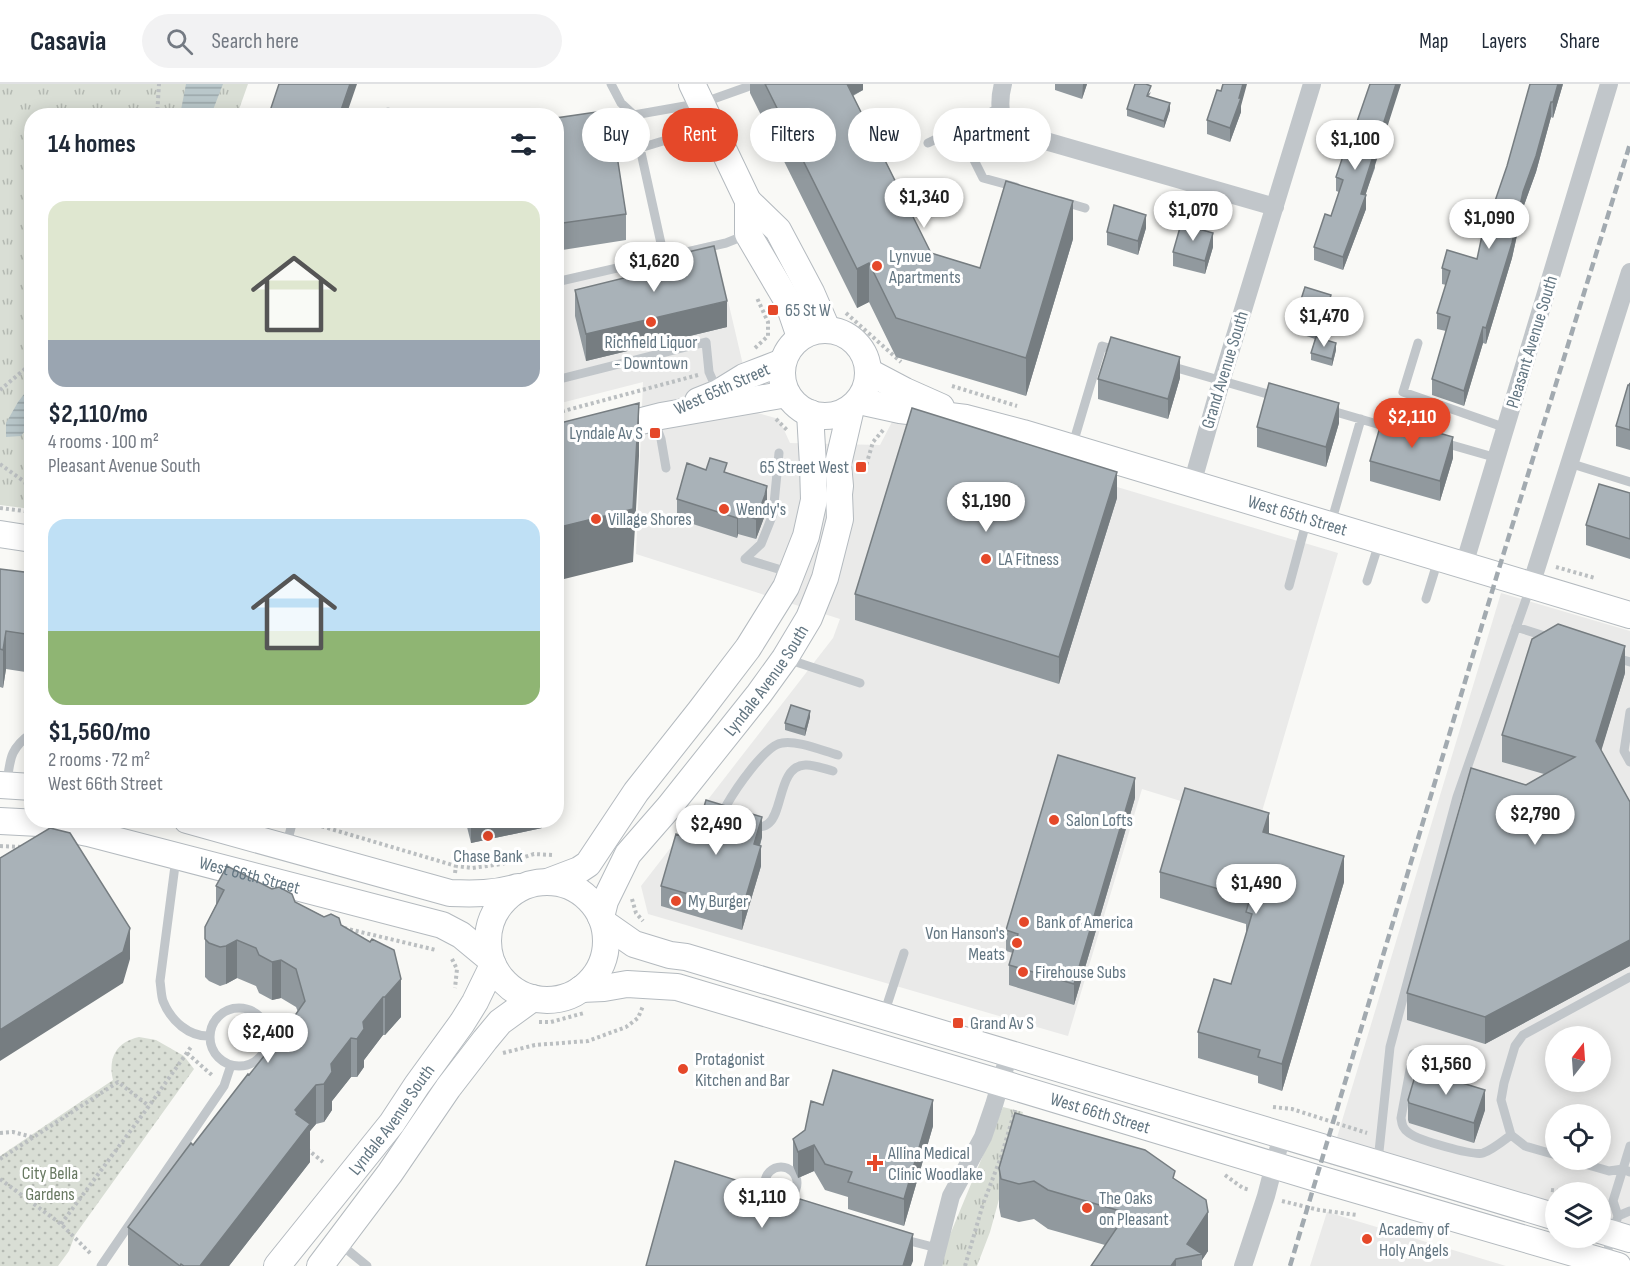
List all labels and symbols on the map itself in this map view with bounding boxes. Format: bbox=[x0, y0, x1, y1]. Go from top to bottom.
pin: $1,100 bbox=[1306, 120, 1404, 171]
pin: $1,340 bbox=[875, 178, 973, 229]
pin: $1,070 bbox=[1144, 191, 1242, 242]
pin: $1,090 bbox=[1440, 199, 1538, 250]
pin: $1,620 bbox=[605, 242, 703, 293]
place label: Lynvue Apartments bbox=[888, 246, 961, 288]
marker: Lynvue Apartments bbox=[870, 259, 884, 273]
street label: Pleasant Avenue South bbox=[1502, 273, 1562, 411]
pin: $1,470 bbox=[1275, 297, 1373, 348]
place label: 65 St W bbox=[785, 300, 831, 321]
marker: 65 St W bbox=[766, 303, 780, 317]
street label: Grand Avenue South bbox=[1197, 309, 1253, 431]
marker: Richfield Liquor - Downtown bbox=[644, 315, 658, 329]
place label: Richfield Liquor - Downtown bbox=[604, 332, 698, 374]
street label: West 65th Street bbox=[671, 358, 774, 419]
pin: $2,110 bbox=[1363, 398, 1461, 449]
place label: Lyndale Av S bbox=[569, 423, 643, 444]
marker: Lyndale Av S bbox=[648, 426, 662, 440]
place label: 65 Street West bbox=[760, 457, 850, 478]
marker: 65 Street West bbox=[854, 460, 868, 474]
pin: $1,190 bbox=[937, 482, 1035, 533]
street label: West 65th Street bbox=[1245, 490, 1350, 540]
place label: Wendy's bbox=[736, 499, 786, 520]
marker: Wendy's bbox=[717, 502, 731, 516]
place label: Village Shores bbox=[608, 509, 692, 530]
marker: Village Shores bbox=[589, 512, 603, 526]
place label: LA Fitness bbox=[998, 549, 1059, 570]
marker: LA Fitness bbox=[979, 552, 993, 566]
street label: Lyndale Avenue South bbox=[719, 621, 813, 740]
pin: $2,790 bbox=[1486, 795, 1584, 846]
pin: $2,490 bbox=[667, 805, 765, 856]
place label: Salon Lofts bbox=[1066, 810, 1133, 831]
marker: Salon Lofts bbox=[1047, 813, 1061, 827]
marker: Chase Bank bbox=[481, 829, 495, 843]
place label: Chase Bank bbox=[453, 846, 523, 867]
street label: West 66th Street bbox=[197, 852, 303, 898]
pin: $1,490 bbox=[1207, 864, 1305, 915]
place label: My Burger bbox=[688, 891, 748, 912]
marker: My Burger bbox=[669, 894, 683, 908]
place label: Bank of America bbox=[1036, 912, 1133, 933]
marker: Bank of America bbox=[1017, 915, 1031, 929]
place label: Von Hanson's Meats bbox=[925, 923, 1005, 965]
marker: Von Hanson's Meats bbox=[1010, 936, 1024, 950]
place label: Firehouse Subs bbox=[1035, 962, 1126, 983]
marker: Firehouse Subs bbox=[1016, 965, 1030, 979]
pin: $2,400 bbox=[219, 1013, 317, 1064]
place label: Grand Av S bbox=[970, 1013, 1034, 1034]
marker: Grand Av S bbox=[951, 1016, 965, 1030]
north arrow bbox=[1545, 1026, 1611, 1092]
pin: $1,560 bbox=[1397, 1045, 1495, 1096]
place label: Protagonist Kitchen and Bar bbox=[695, 1049, 790, 1091]
street label: Lyndale Avenue South bbox=[344, 1060, 439, 1179]
marker: Protagonist Kitchen and Bar bbox=[676, 1062, 690, 1076]
street label: West 66th Street bbox=[1048, 1088, 1153, 1138]
place label: Allina Medical Clinic Woodlake bbox=[887, 1143, 983, 1185]
marker: Allina Medical Clinic Woodlake bbox=[866, 1154, 884, 1172]
park label: City Bella Gardens bbox=[22, 1163, 78, 1205]
pin: $1,110 bbox=[713, 1178, 811, 1229]
place label: The Oaks on Pleasant bbox=[1099, 1188, 1169, 1230]
marker: The Oaks on Pleasant bbox=[1080, 1201, 1094, 1215]
place label: Academy of Holy Angels bbox=[1378, 1219, 1450, 1261]
marker: Academy of Holy Angels bbox=[1360, 1232, 1374, 1246]

